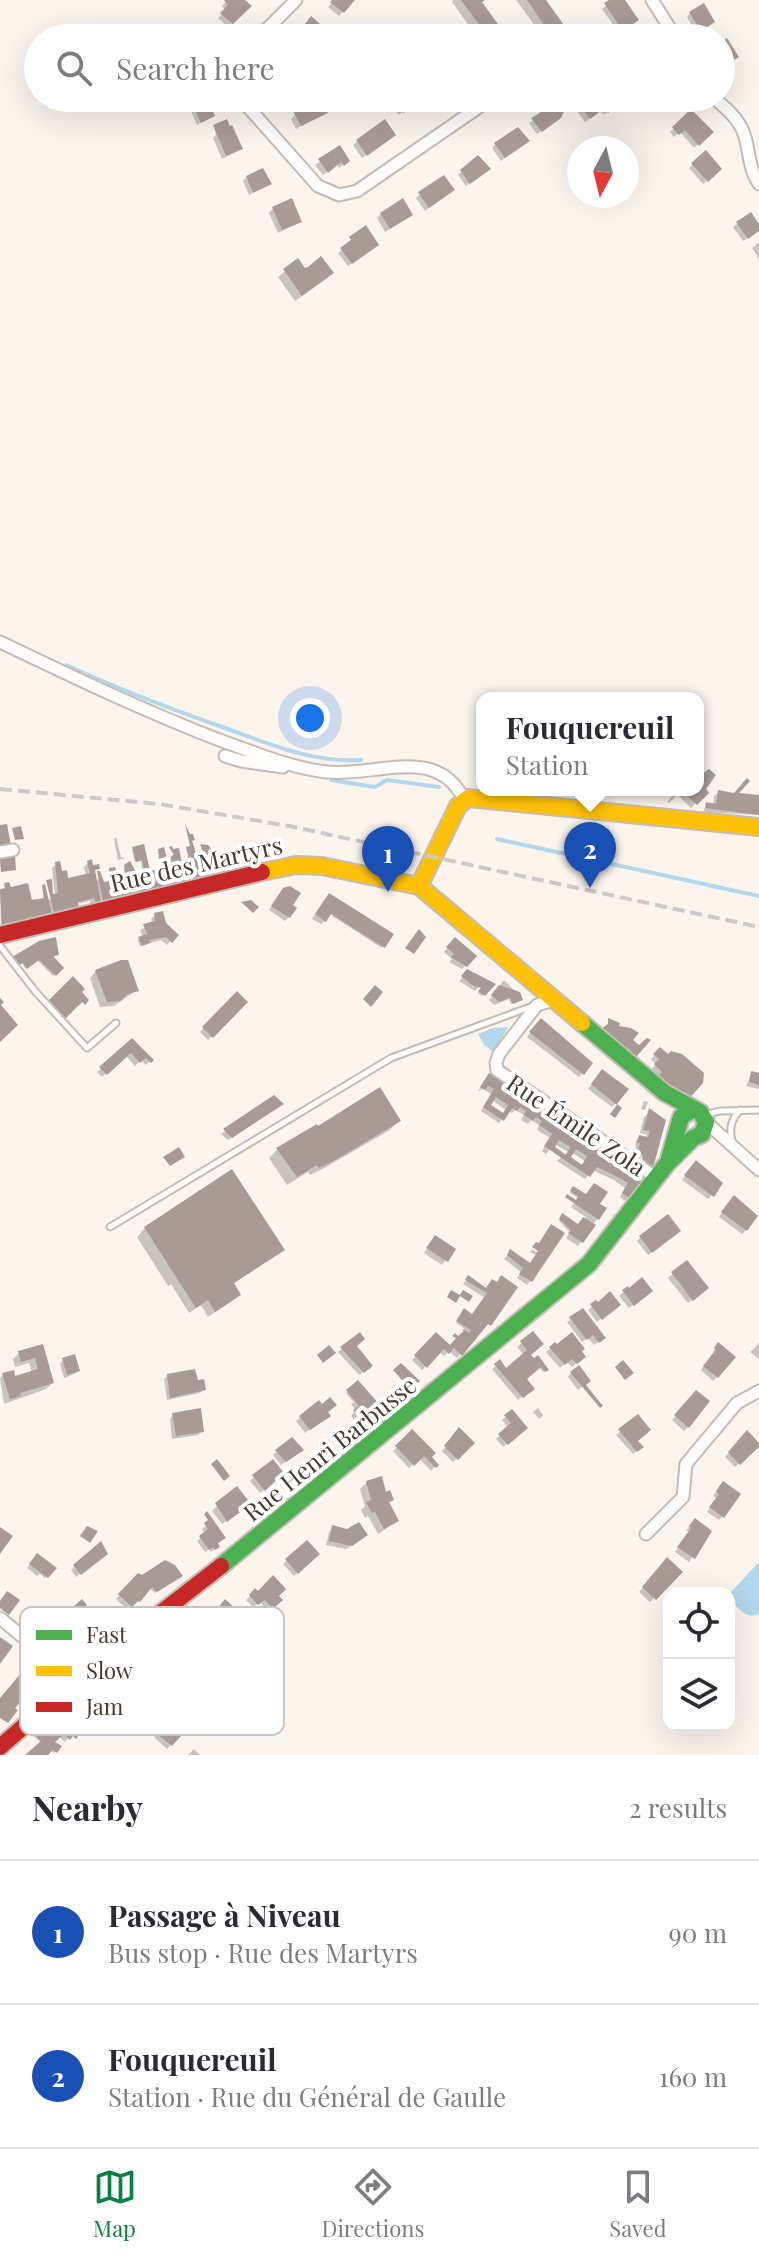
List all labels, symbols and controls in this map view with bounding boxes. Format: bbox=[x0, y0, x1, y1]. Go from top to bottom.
search box bbox=[24, 24, 735, 112]
icon: search bbox=[52, 46, 96, 90]
text: Search here bbox=[116, 48, 275, 88]
north arrow bbox=[567, 136, 639, 208]
popup bbox=[476, 692, 704, 796]
your location bbox=[290, 698, 330, 738]
text: Fouquereuil bbox=[506, 707, 674, 747]
text: Station bbox=[506, 747, 589, 782]
pin: 2 bbox=[564, 822, 616, 888]
pin: 1 bbox=[362, 826, 414, 892]
street label: Rue des Martyrs bbox=[107, 828, 285, 898]
street label: Rue Émile Zola bbox=[501, 1066, 653, 1182]
street label: Rue Henri Barbusse bbox=[236, 1368, 422, 1528]
map controls bbox=[663, 1587, 735, 1731]
button: locate bbox=[663, 1587, 735, 1659]
legend bbox=[20, 1607, 284, 1735]
text: Fast bbox=[86, 1619, 128, 1649]
text: Slow bbox=[86, 1655, 133, 1685]
button: layers bbox=[663, 1659, 735, 1731]
text: Jam bbox=[85, 1691, 124, 1721]
text: Nearby bbox=[32, 1784, 143, 1830]
text: 2 results bbox=[629, 1790, 727, 1825]
text: Passage à Niveau bbox=[108, 1895, 341, 1935]
text: 1 bbox=[53, 1915, 63, 1950]
text: 90 m bbox=[669, 1915, 727, 1950]
text: Bus stop · Rue des Martyrs bbox=[108, 1935, 418, 1970]
text: Fouquereuil bbox=[108, 2039, 277, 2079]
text: 2 bbox=[51, 2059, 65, 2094]
text: 160 m bbox=[659, 2059, 727, 2094]
text: Station · Rue du Général de Gaulle bbox=[108, 2079, 506, 2114]
tab: Map bbox=[93, 2165, 137, 2243]
tab: Directions bbox=[322, 2165, 424, 2243]
tab: Saved bbox=[609, 2165, 667, 2243]

